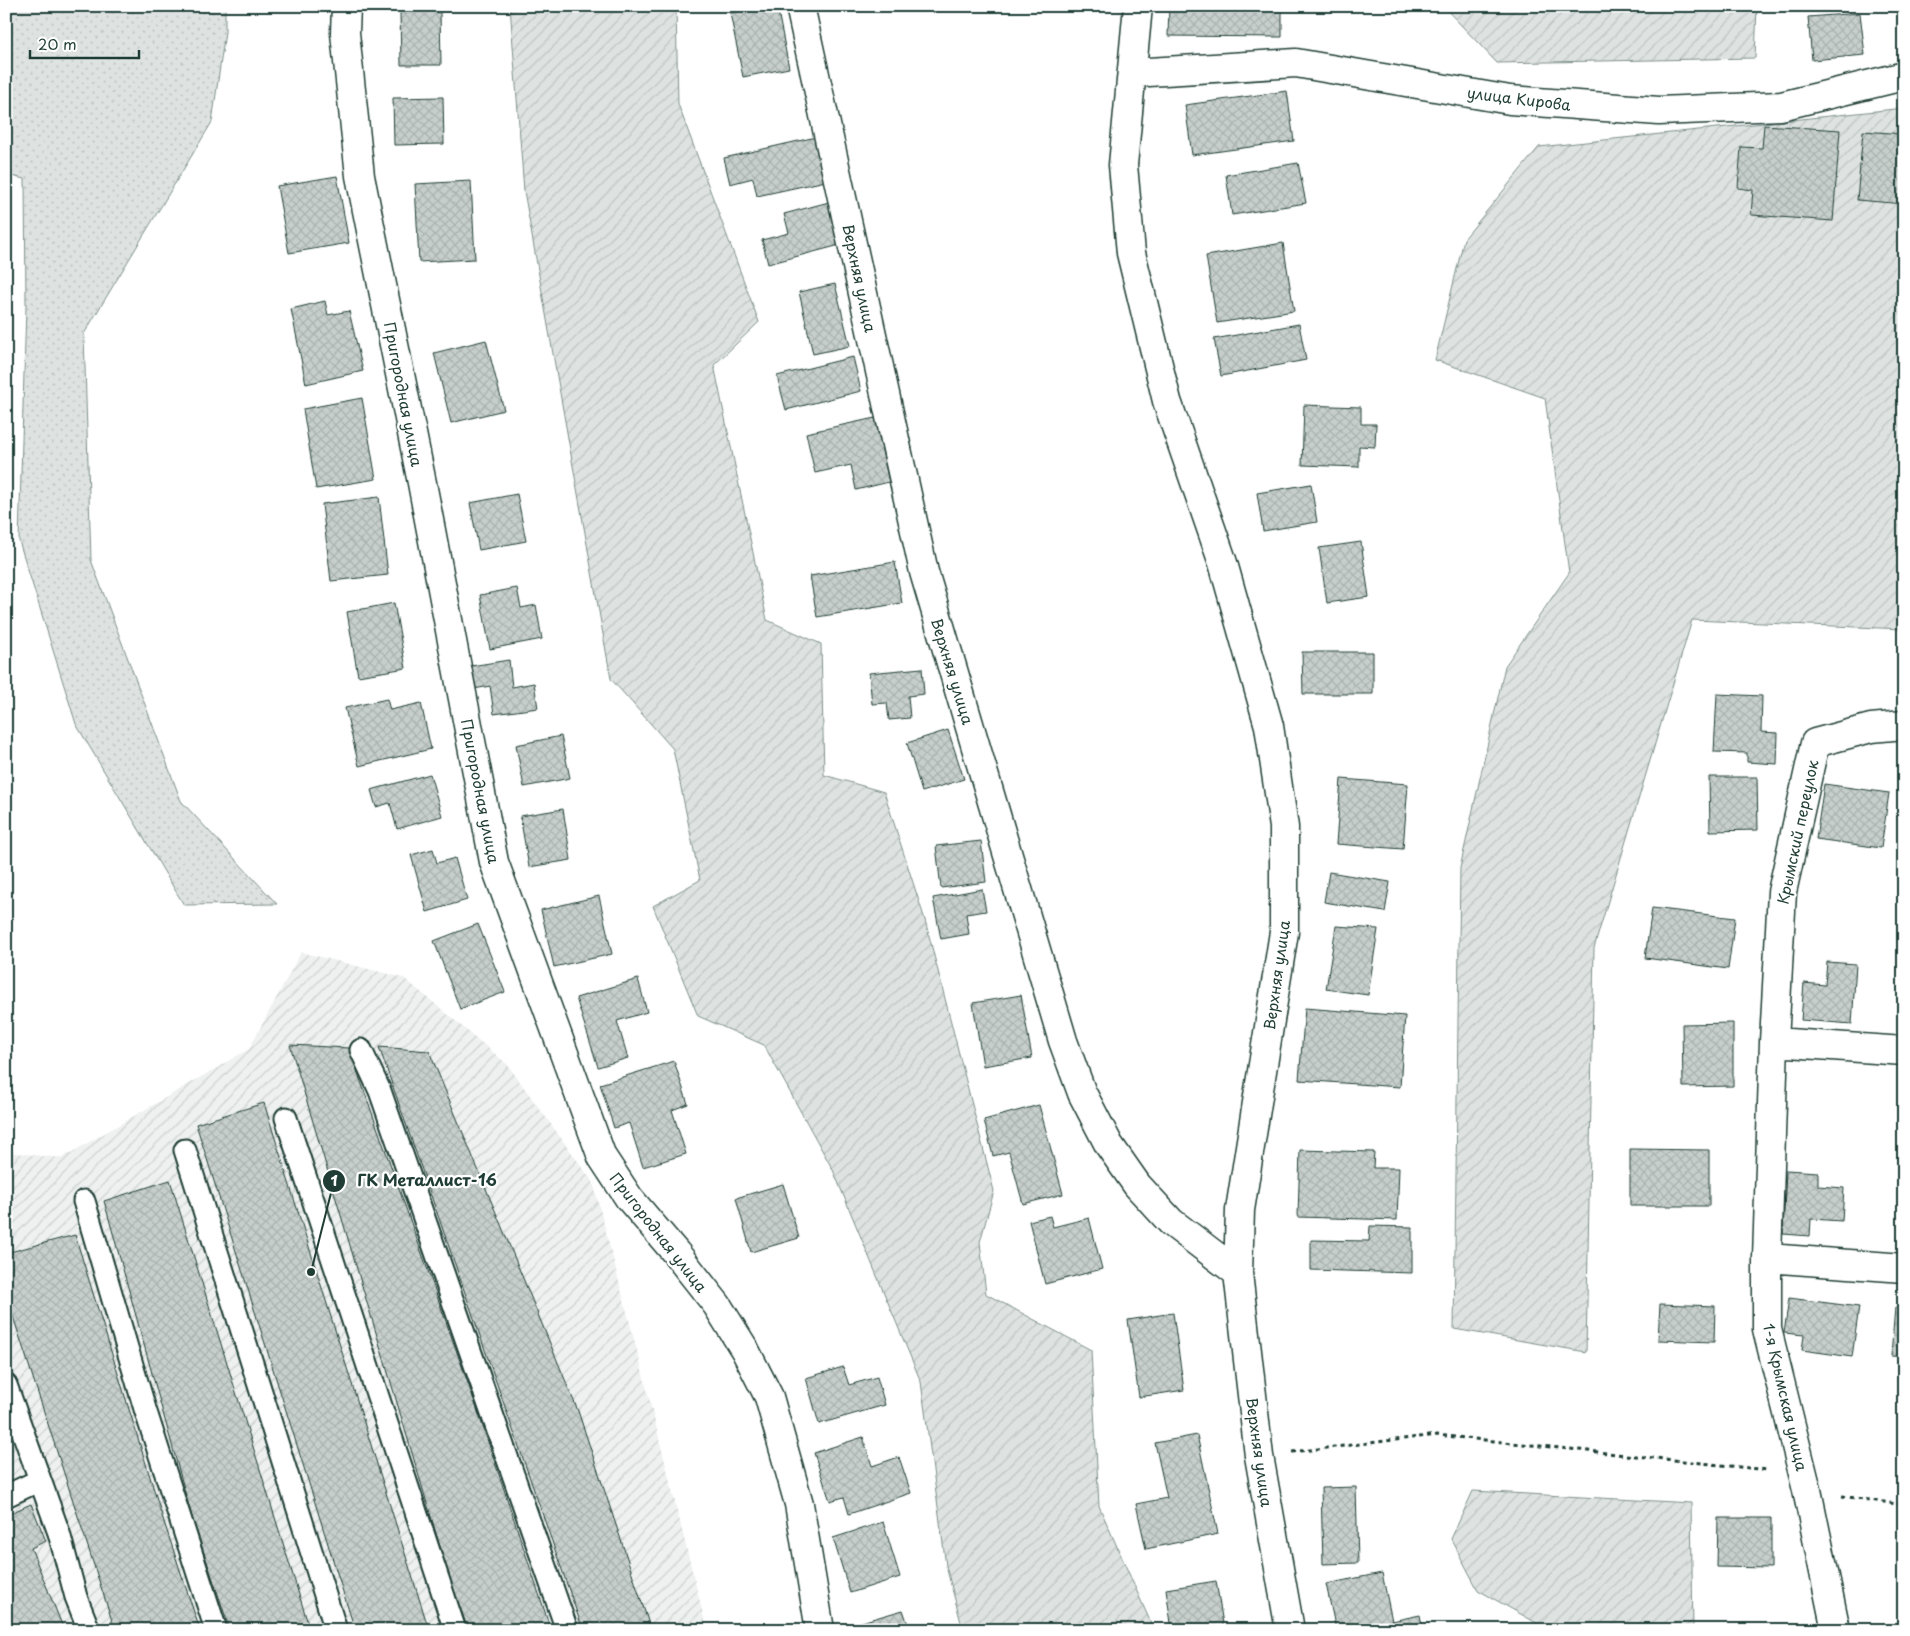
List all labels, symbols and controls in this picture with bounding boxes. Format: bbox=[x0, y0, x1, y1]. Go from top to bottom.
scale bar bbox=[30, 28, 139, 60]
text: 20 m bbox=[38, 32, 77, 55]
street label: улица Кирова bbox=[1466, 80, 1573, 116]
street label: Верхняя улица bbox=[837, 222, 883, 335]
street label: Пригородная улица bbox=[379, 320, 429, 469]
street label: Верхняя улица bbox=[926, 615, 980, 728]
street label: Пригородная улица bbox=[456, 717, 506, 866]
street label: Крымский переулок bbox=[1770, 758, 1824, 906]
street label: Верхняя улица bbox=[1257, 918, 1295, 1031]
callout: ГК Металлист-16 bbox=[322, 1165, 507, 1196]
text: ГК Металлист-16 bbox=[357, 1167, 497, 1191]
street label: Пригородная улица bbox=[605, 1167, 714, 1297]
text: 1 bbox=[330, 1168, 338, 1191]
street label: 1-я Крымская улица bbox=[1758, 1321, 1814, 1474]
street label: Верхняя улица bbox=[1241, 1396, 1279, 1509]

